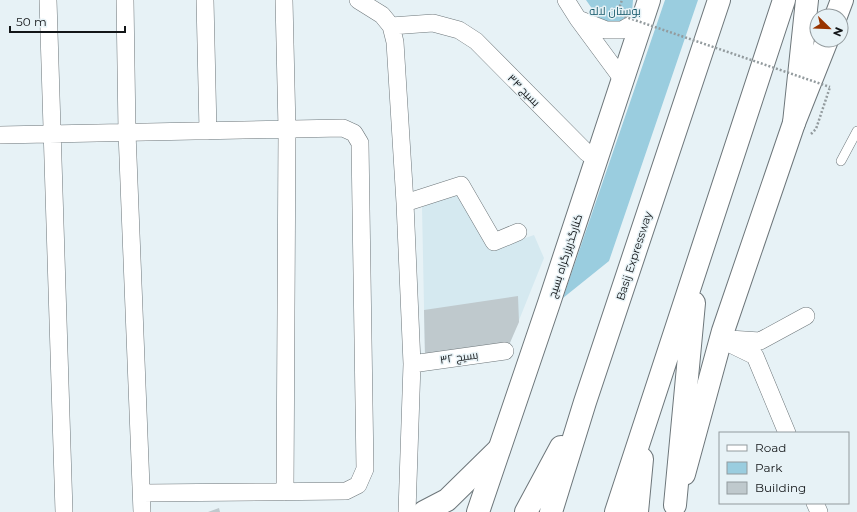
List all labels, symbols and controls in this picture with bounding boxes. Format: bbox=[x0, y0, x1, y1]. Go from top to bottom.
park label: بوستان لاله bbox=[589, 4, 641, 18]
scale bar bbox=[10, 8, 125, 34]
north arrow bbox=[809, 8, 849, 48]
text: 50 m bbox=[16, 14, 47, 29]
text: N bbox=[830, 25, 846, 39]
street label: بسیج ۳۴ bbox=[504, 71, 543, 110]
street label: Basij Expressway bbox=[613, 210, 655, 302]
street label: کنارگذربزرگراه بسیج bbox=[545, 212, 586, 300]
street label: بسیج ۳۲ bbox=[439, 347, 479, 368]
legend bbox=[719, 432, 849, 504]
text: Road bbox=[755, 440, 786, 455]
text: Park bbox=[755, 460, 783, 475]
text: Building bbox=[755, 480, 806, 495]

